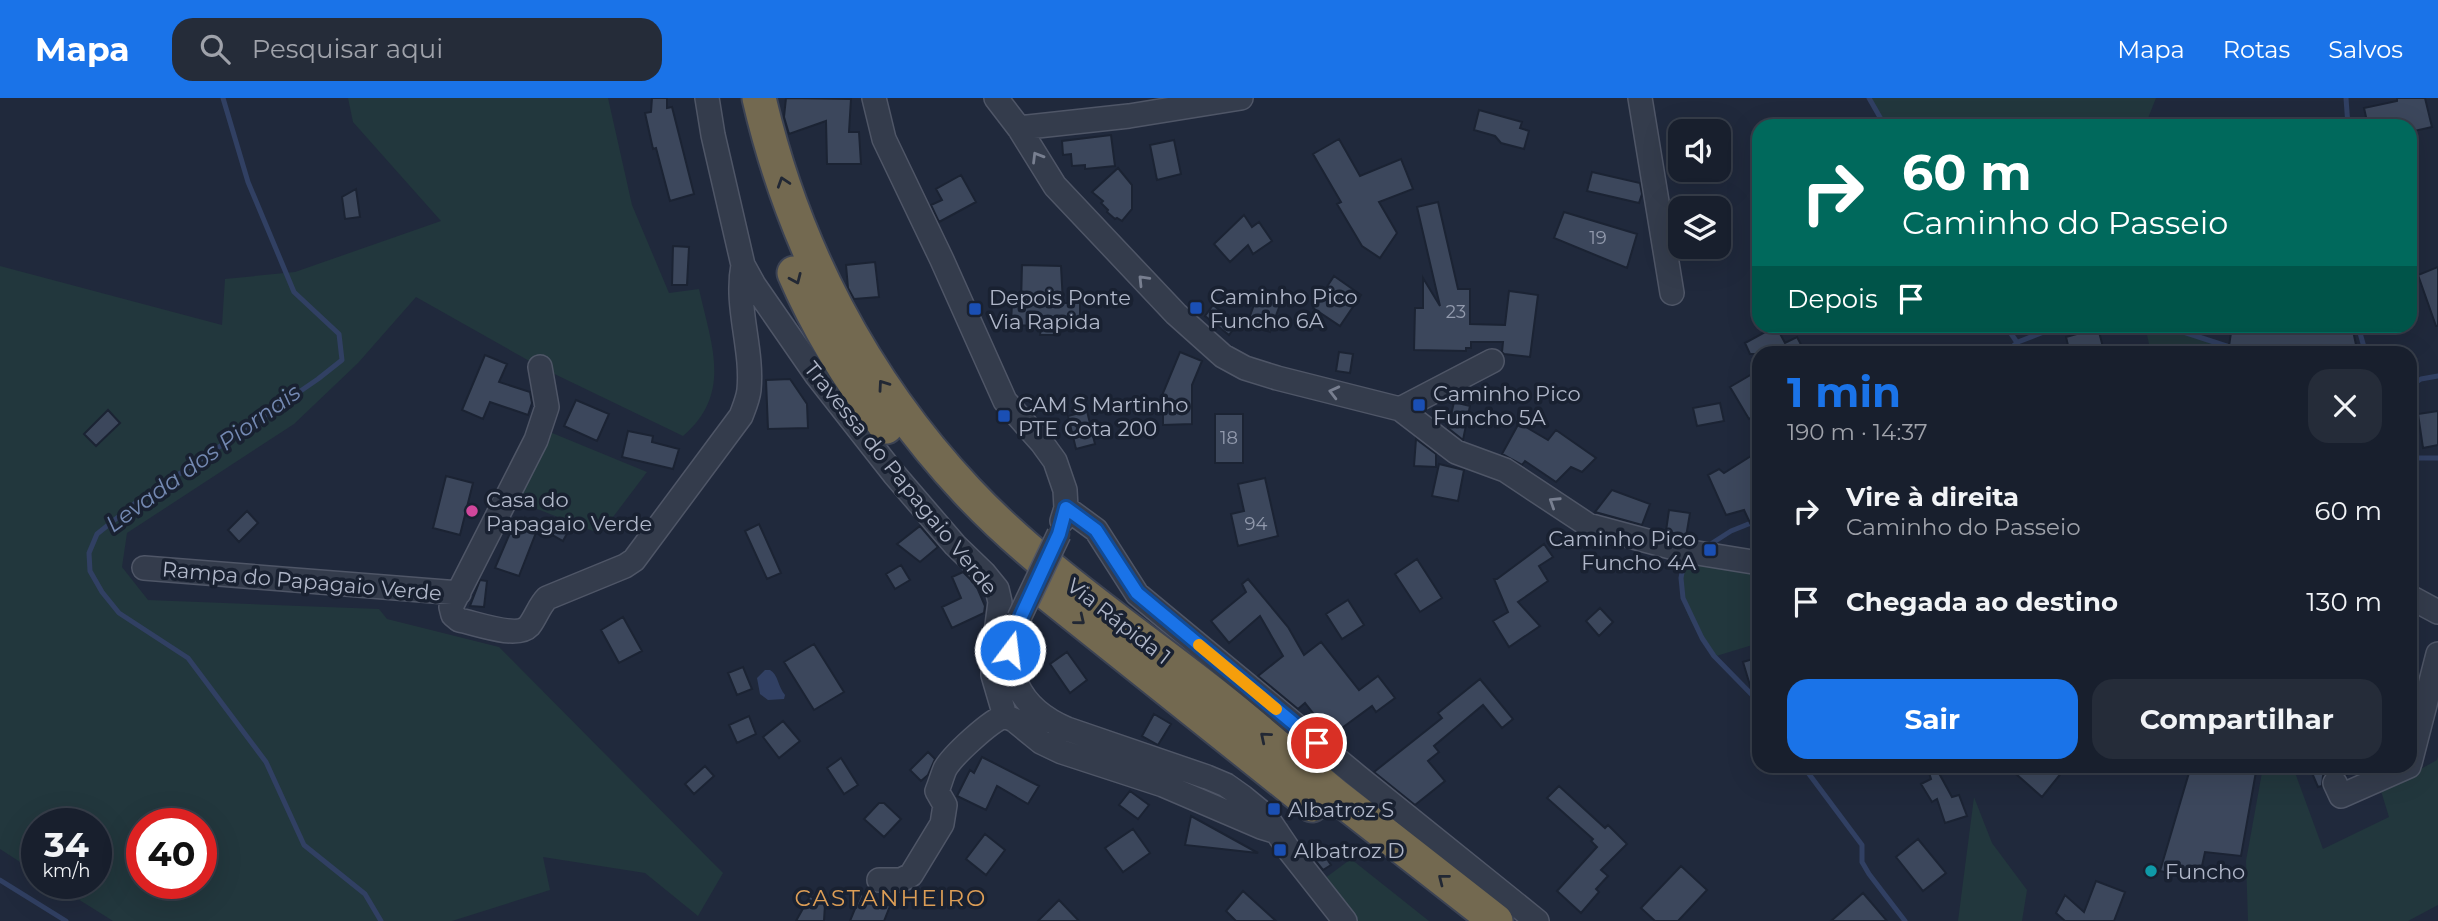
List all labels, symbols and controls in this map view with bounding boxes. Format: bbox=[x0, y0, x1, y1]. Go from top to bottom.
search box bbox=[172, 18, 662, 81]
text: Mapa bbox=[35, 29, 130, 69]
icon: search bbox=[196, 30, 234, 68]
text: Pesquisar aqui bbox=[252, 33, 443, 65]
text: Mapa bbox=[2117, 35, 2185, 64]
text: Rotas bbox=[2223, 35, 2290, 64]
text: Salvos bbox=[2328, 35, 2403, 64]
map controls bbox=[1668, 119, 1731, 259]
button: sound bbox=[1668, 119, 1731, 182]
text: 60 m bbox=[1902, 143, 2032, 202]
icon: right bbox=[1787, 147, 1878, 238]
one-way arrow bbox=[1032, 151, 1045, 164]
one-way arrow bbox=[776, 177, 791, 189]
button: layers bbox=[1668, 196, 1731, 259]
text: Caminho do Passeio bbox=[1902, 203, 2228, 242]
house number: 19 bbox=[1589, 227, 1607, 249]
one-way arrow bbox=[788, 272, 802, 284]
one-way arrow bbox=[1139, 275, 1152, 288]
icon: arrive bbox=[1892, 280, 1930, 318]
text: Depois bbox=[1787, 283, 1878, 315]
place label: Caminho Pico Funcho 6A bbox=[1210, 284, 1358, 333]
place label: Depois Ponte Via Rapida bbox=[989, 285, 1131, 334]
marker: Caminho Pico Funcho 6A bbox=[1188, 300, 1204, 316]
marker: Depois Ponte Via Rapida bbox=[967, 301, 983, 317]
house number: 23 bbox=[1446, 301, 1466, 323]
street label: Travessa do Papagaio Verde bbox=[799, 356, 1003, 600]
text: 1 min bbox=[1787, 366, 1901, 418]
button: close bbox=[2308, 369, 2382, 443]
water label: Levada dos Piornais bbox=[100, 378, 306, 538]
one-way arrow bbox=[879, 380, 891, 393]
place label: Caminho Pico Funcho 5A bbox=[1433, 381, 1581, 430]
one-way arrow bbox=[1328, 386, 1340, 400]
place label: CAM S Martinho PTE Cota 200 bbox=[1018, 392, 1188, 441]
marker: Caminho Pico Funcho 5A bbox=[1411, 397, 1427, 413]
marker: CAM S Martinho PTE Cota 200 bbox=[996, 408, 1012, 424]
text: 190 m · 14:37 bbox=[1787, 418, 1928, 446]
house number: 18 bbox=[1220, 427, 1238, 449]
text: Vire à direita bbox=[1846, 481, 2019, 513]
place label: Casa do Papagaio Verde bbox=[486, 487, 652, 536]
icon: right bbox=[1787, 492, 1825, 530]
text: 60 m bbox=[2315, 495, 2382, 527]
one-way arrow bbox=[1548, 497, 1561, 510]
marker: Casa do Papagaio Verde bbox=[464, 503, 480, 519]
house number: 94 bbox=[1245, 513, 1268, 535]
text: Caminho do Passeio bbox=[1846, 513, 2081, 541]
place label: Caminho Pico Funcho 4A bbox=[1548, 526, 1697, 575]
marker: Caminho Pico Funcho 4A bbox=[1702, 542, 1718, 558]
street label: Rampa do Papagaio Verde bbox=[161, 556, 443, 606]
street label: Via Rápida 1 bbox=[1062, 573, 1176, 669]
icon: arrive bbox=[1787, 583, 1825, 621]
text: Chegada ao destino bbox=[1846, 586, 2118, 618]
text: 130 m bbox=[2306, 586, 2382, 618]
one-way arrow bbox=[1072, 611, 1084, 624]
position arrow bbox=[973, 613, 1047, 687]
button: Sair bbox=[1787, 679, 2078, 759]
button: Compartilhar bbox=[2092, 679, 2382, 759]
pin bbox=[1287, 713, 1347, 773]
icon: arrive bbox=[1298, 724, 1336, 762]
one-way arrow bbox=[1261, 732, 1273, 745]
place label: Albatroz S bbox=[1288, 797, 1394, 822]
marker: Albatroz S bbox=[1266, 801, 1282, 817]
speed limit sign: 40 bbox=[126, 808, 217, 899]
text: 34 bbox=[44, 823, 89, 866]
place label: Albatroz D bbox=[1294, 838, 1405, 863]
marker: Albatroz D bbox=[1272, 842, 1288, 858]
place label: Funcho bbox=[2165, 859, 2245, 884]
text: km/h bbox=[42, 860, 91, 882]
marker: Funcho bbox=[2143, 863, 2159, 879]
one-way arrow bbox=[1438, 874, 1450, 887]
district label: CASTANHEIRO bbox=[795, 884, 987, 912]

